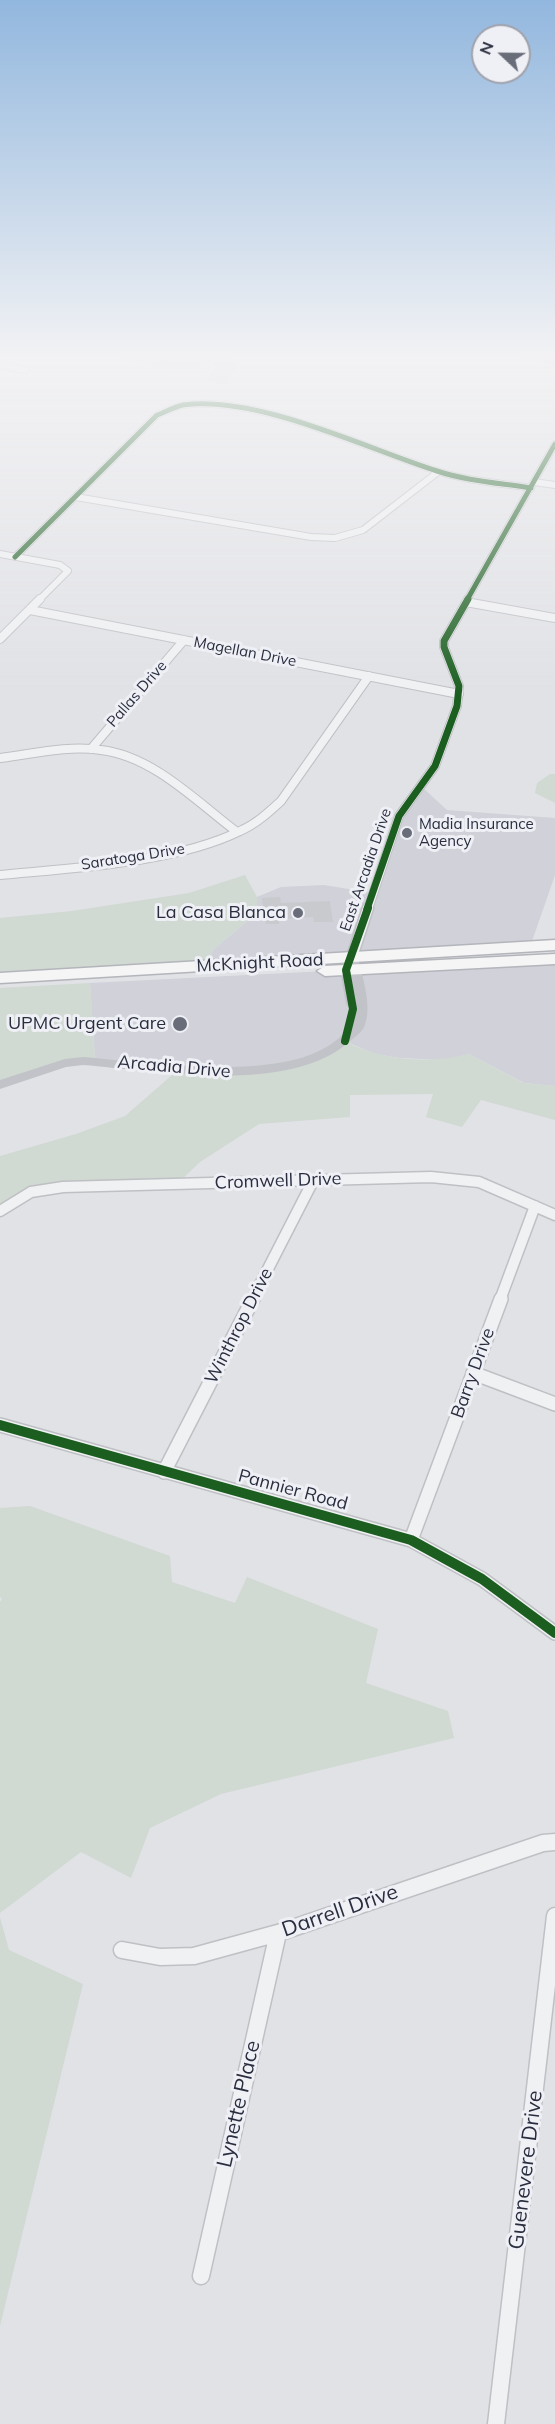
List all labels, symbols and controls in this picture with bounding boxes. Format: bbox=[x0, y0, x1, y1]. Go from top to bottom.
north arrow bbox=[471, 24, 531, 84]
text: N bbox=[475, 39, 498, 57]
street label: Magellan Drive bbox=[192, 633, 298, 671]
street label: Pallas Drive bbox=[103, 657, 171, 731]
street label: East Arcadia Drive bbox=[337, 806, 395, 934]
place label: Madia Insurance Agency bbox=[419, 815, 534, 850]
marker: Madia Insurance Agency bbox=[400, 826, 414, 840]
street label: Saratoga Drive bbox=[80, 840, 186, 874]
place label: La Casa Blanca bbox=[156, 902, 286, 924]
marker: La Casa Blanca bbox=[291, 906, 305, 920]
street label: McKnight Road bbox=[196, 949, 324, 977]
place label: UPMC Urgent Care bbox=[8, 1013, 166, 1035]
marker: UPMC Urgent Care bbox=[171, 1015, 189, 1033]
street label: Arcadia Drive bbox=[117, 1051, 231, 1083]
street label: Cromwell Drive bbox=[214, 1168, 342, 1194]
street label: Winthrop Drive bbox=[200, 1264, 278, 1388]
street label: Barry Drive bbox=[447, 1325, 499, 1421]
street label: Pannier Road bbox=[236, 1465, 350, 1515]
street label: Darrell Drive bbox=[279, 1879, 401, 1943]
street label: Lynette Place bbox=[212, 2038, 266, 2170]
street label: Guenevere Drive bbox=[504, 2089, 548, 2251]

